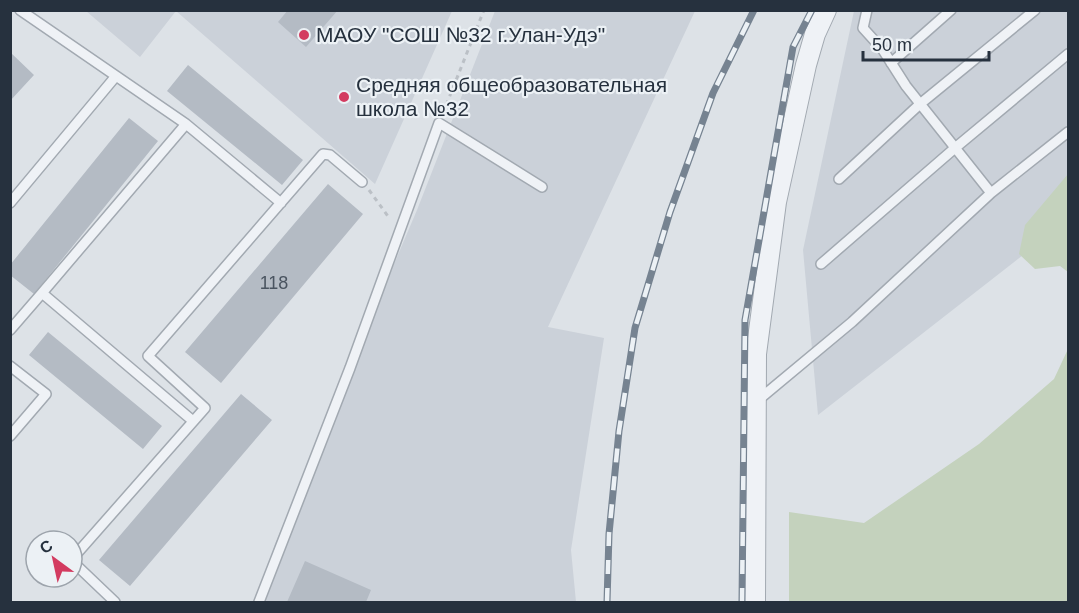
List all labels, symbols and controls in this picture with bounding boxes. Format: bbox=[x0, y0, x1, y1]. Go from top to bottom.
place label: МАОУ "СОШ №32 г.Улан-Удэ" bbox=[316, 23, 605, 46]
scale bar bbox=[863, 24, 989, 62]
marker: МАОУ "СОШ №32 г.Улан-Удэ" bbox=[297, 28, 311, 42]
text: 50 m bbox=[872, 35, 912, 55]
place label: Средняя общеобразовательная школа №32 bbox=[356, 73, 667, 120]
marker: Средняя общеобразовательная школа №32 bbox=[337, 90, 351, 104]
house number: 118 bbox=[260, 273, 288, 293]
north arrow bbox=[24, 529, 84, 589]
text: С bbox=[37, 536, 56, 557]

